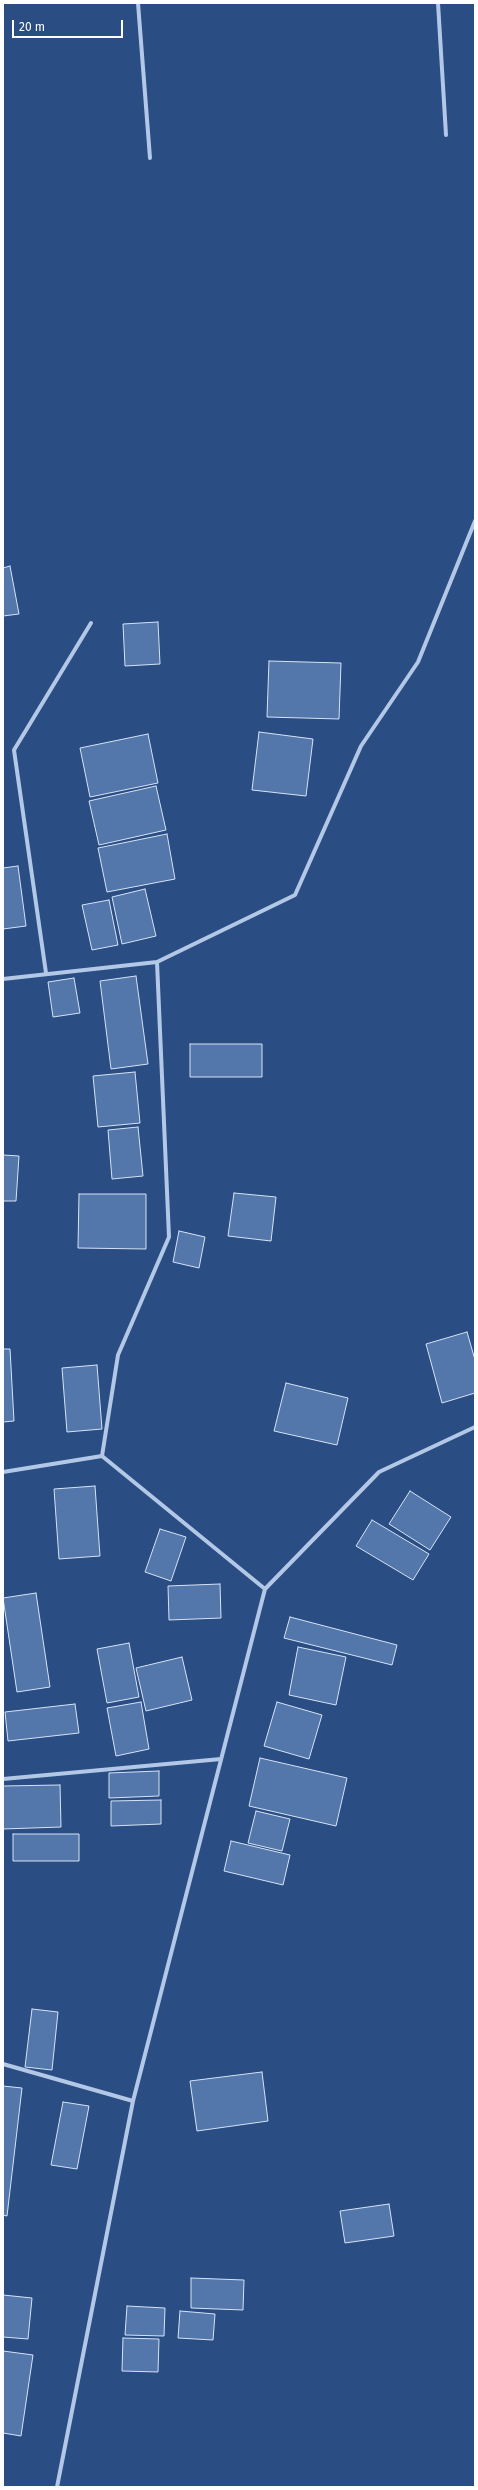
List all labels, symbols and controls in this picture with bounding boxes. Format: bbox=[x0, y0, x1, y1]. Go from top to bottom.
scale bar bbox=[14, 12, 125, 38]
text: 20 m bbox=[19, 20, 45, 34]

